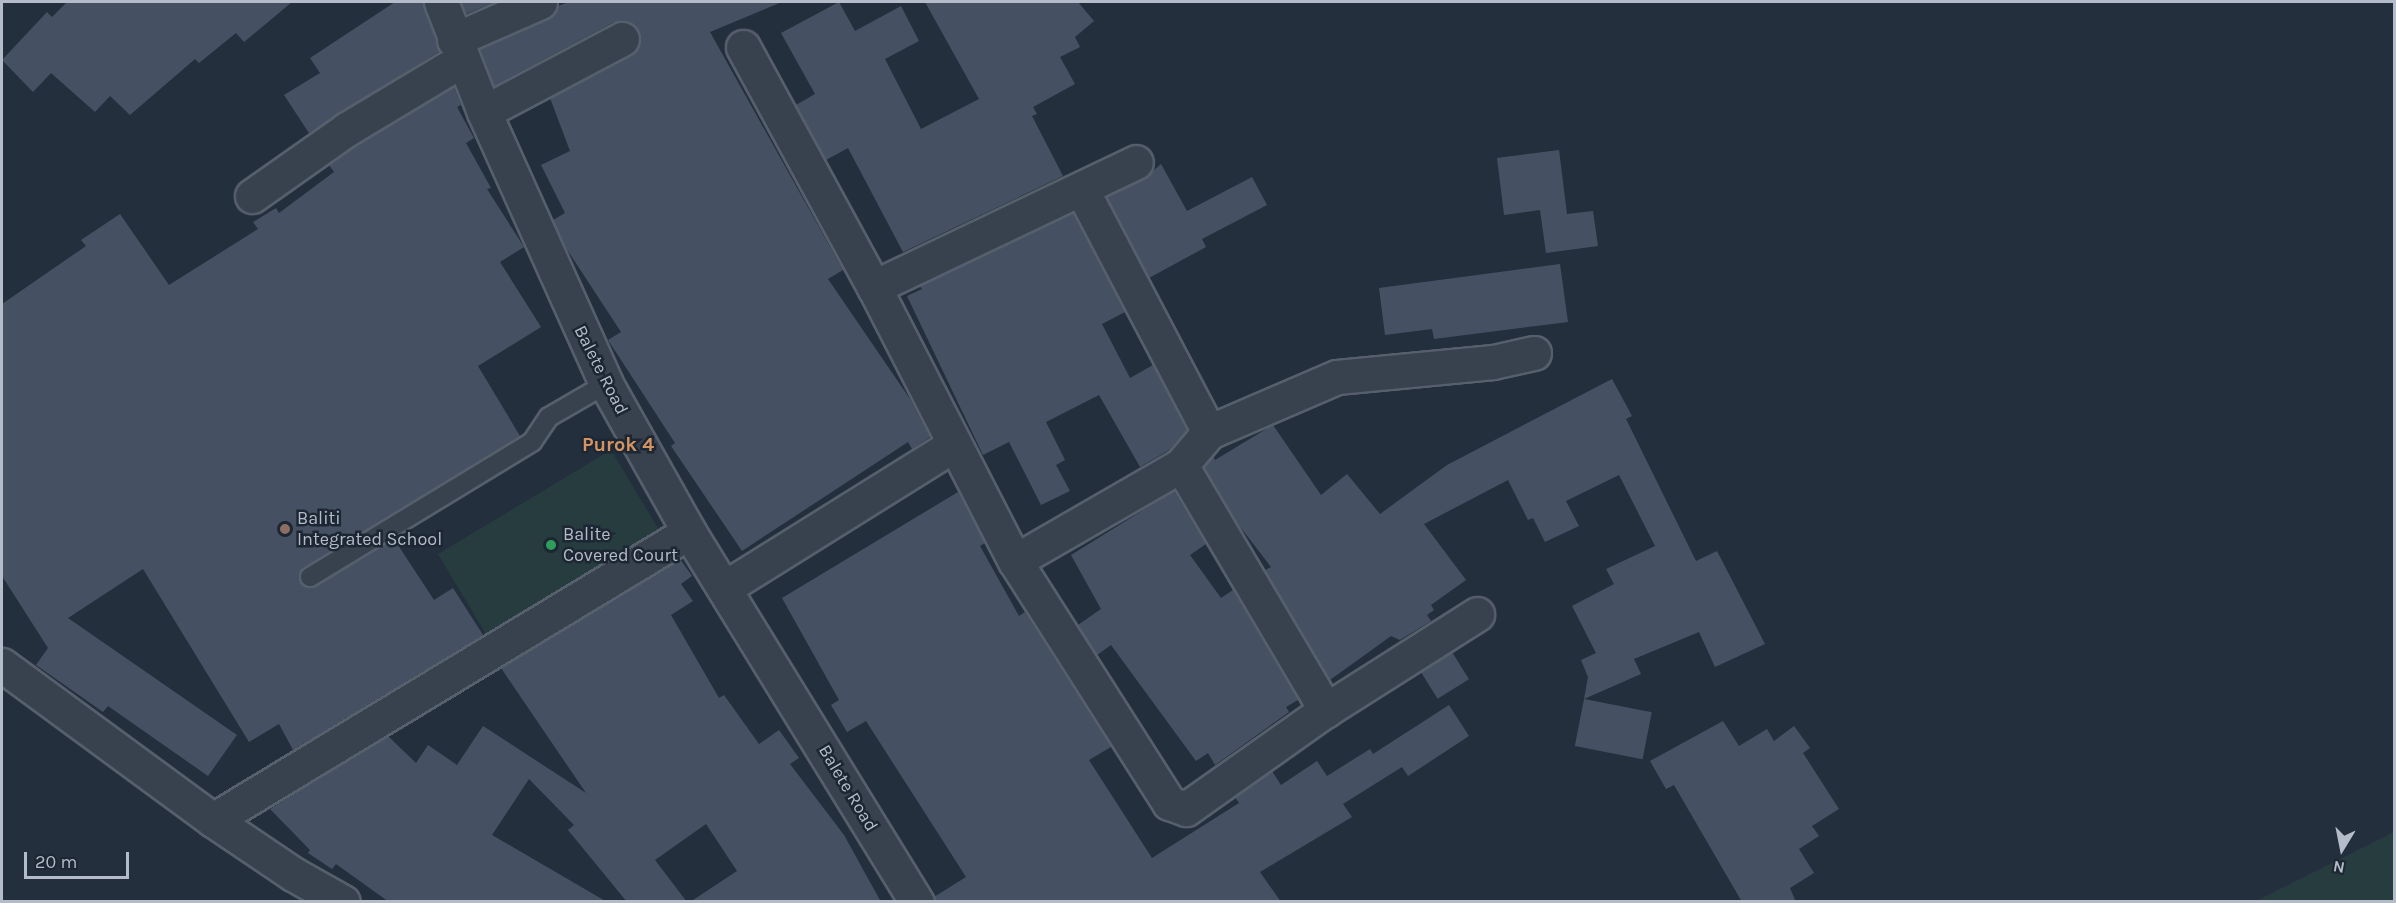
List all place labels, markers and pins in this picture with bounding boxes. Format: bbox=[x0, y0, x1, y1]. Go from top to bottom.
place label: Baliti Integrated School bbox=[297, 508, 442, 550]
marker: Baliti Integrated School bbox=[278, 522, 292, 536]
place label: Balite Covered Court bbox=[563, 524, 678, 566]
marker: Balite Covered Court bbox=[544, 538, 558, 552]

